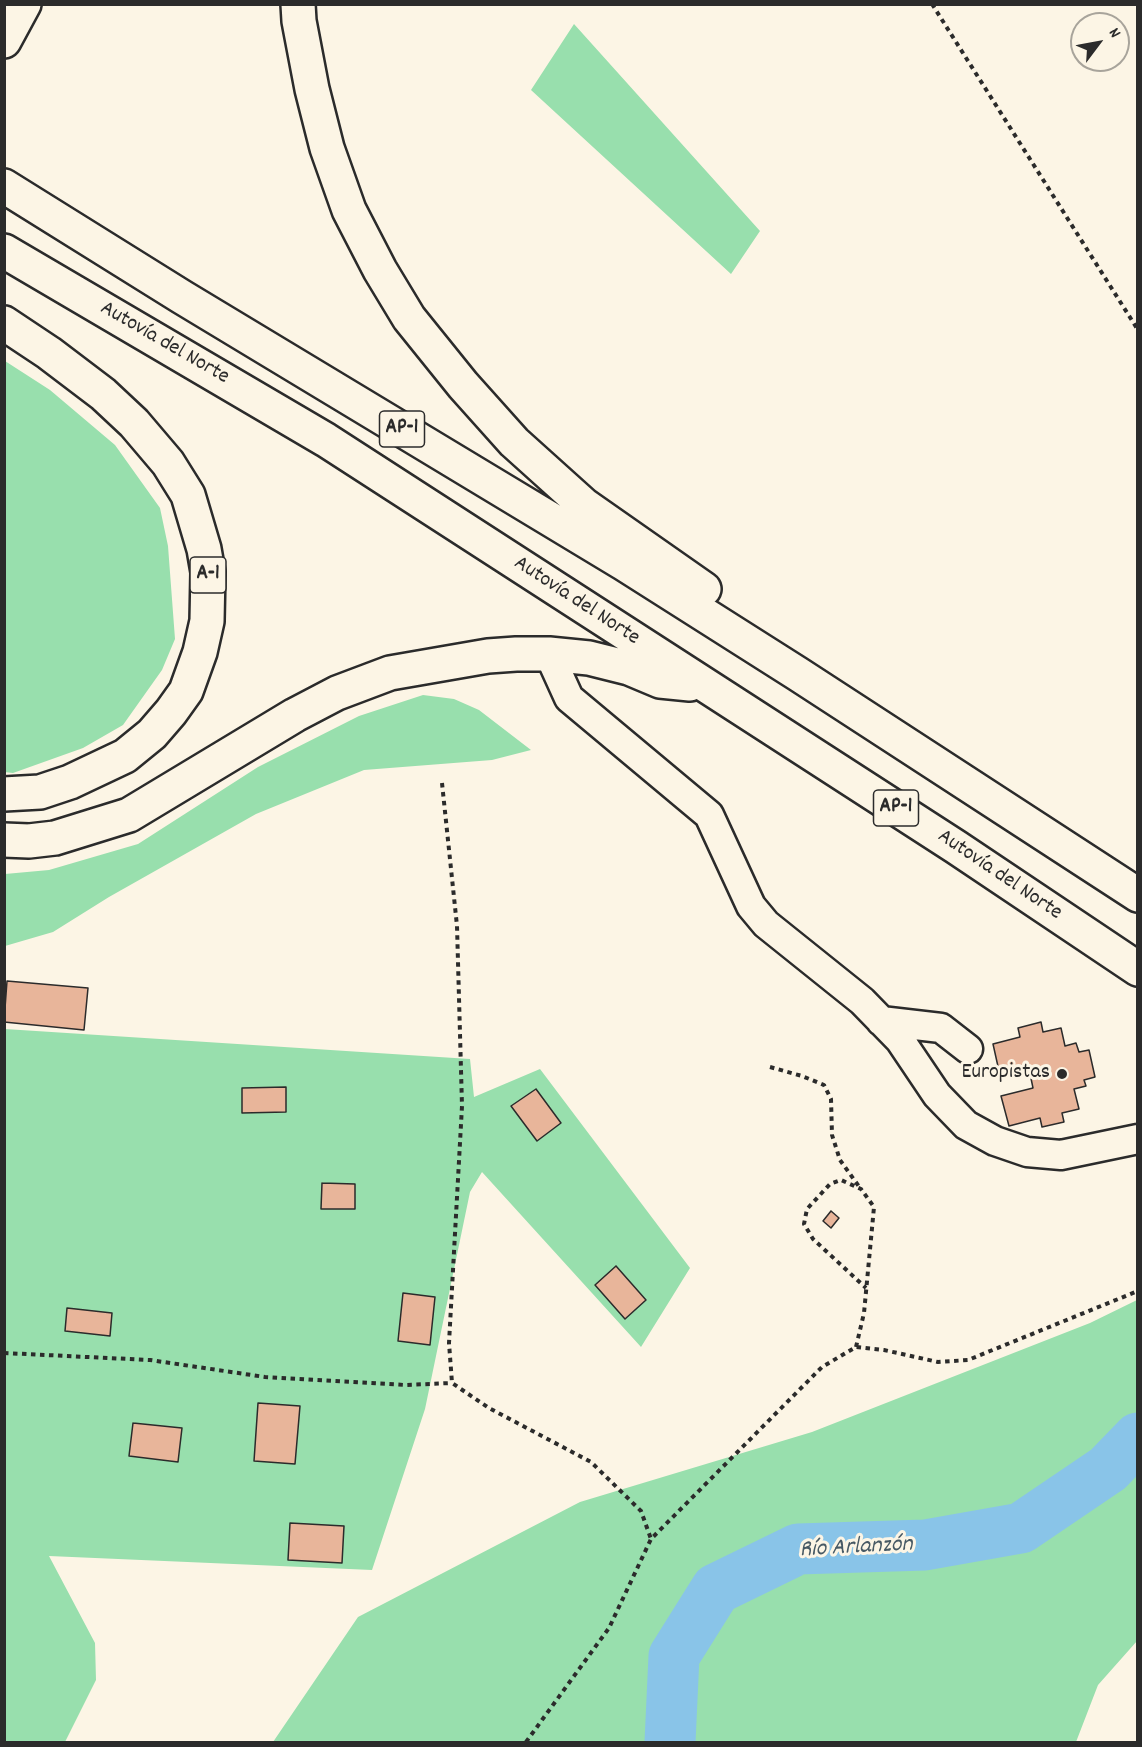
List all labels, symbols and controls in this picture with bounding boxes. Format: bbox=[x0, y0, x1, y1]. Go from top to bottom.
north arrow bbox=[1070, 12, 1130, 72]
text: N bbox=[1102, 24, 1126, 43]
street label: Autovía del Norte bbox=[95, 296, 233, 392]
road number: AP-1 bbox=[380, 411, 424, 447]
street label: Autovía del Norte bbox=[508, 551, 644, 653]
road number: A-1 bbox=[190, 557, 226, 593]
road number: AP-1 bbox=[874, 790, 918, 826]
street label: Autovía del Norte bbox=[932, 825, 1066, 927]
place label: Europistas bbox=[961, 1061, 1050, 1087]
marker: Europistas bbox=[1055, 1067, 1069, 1081]
water label: Río Arlanzón bbox=[799, 1532, 913, 1566]

